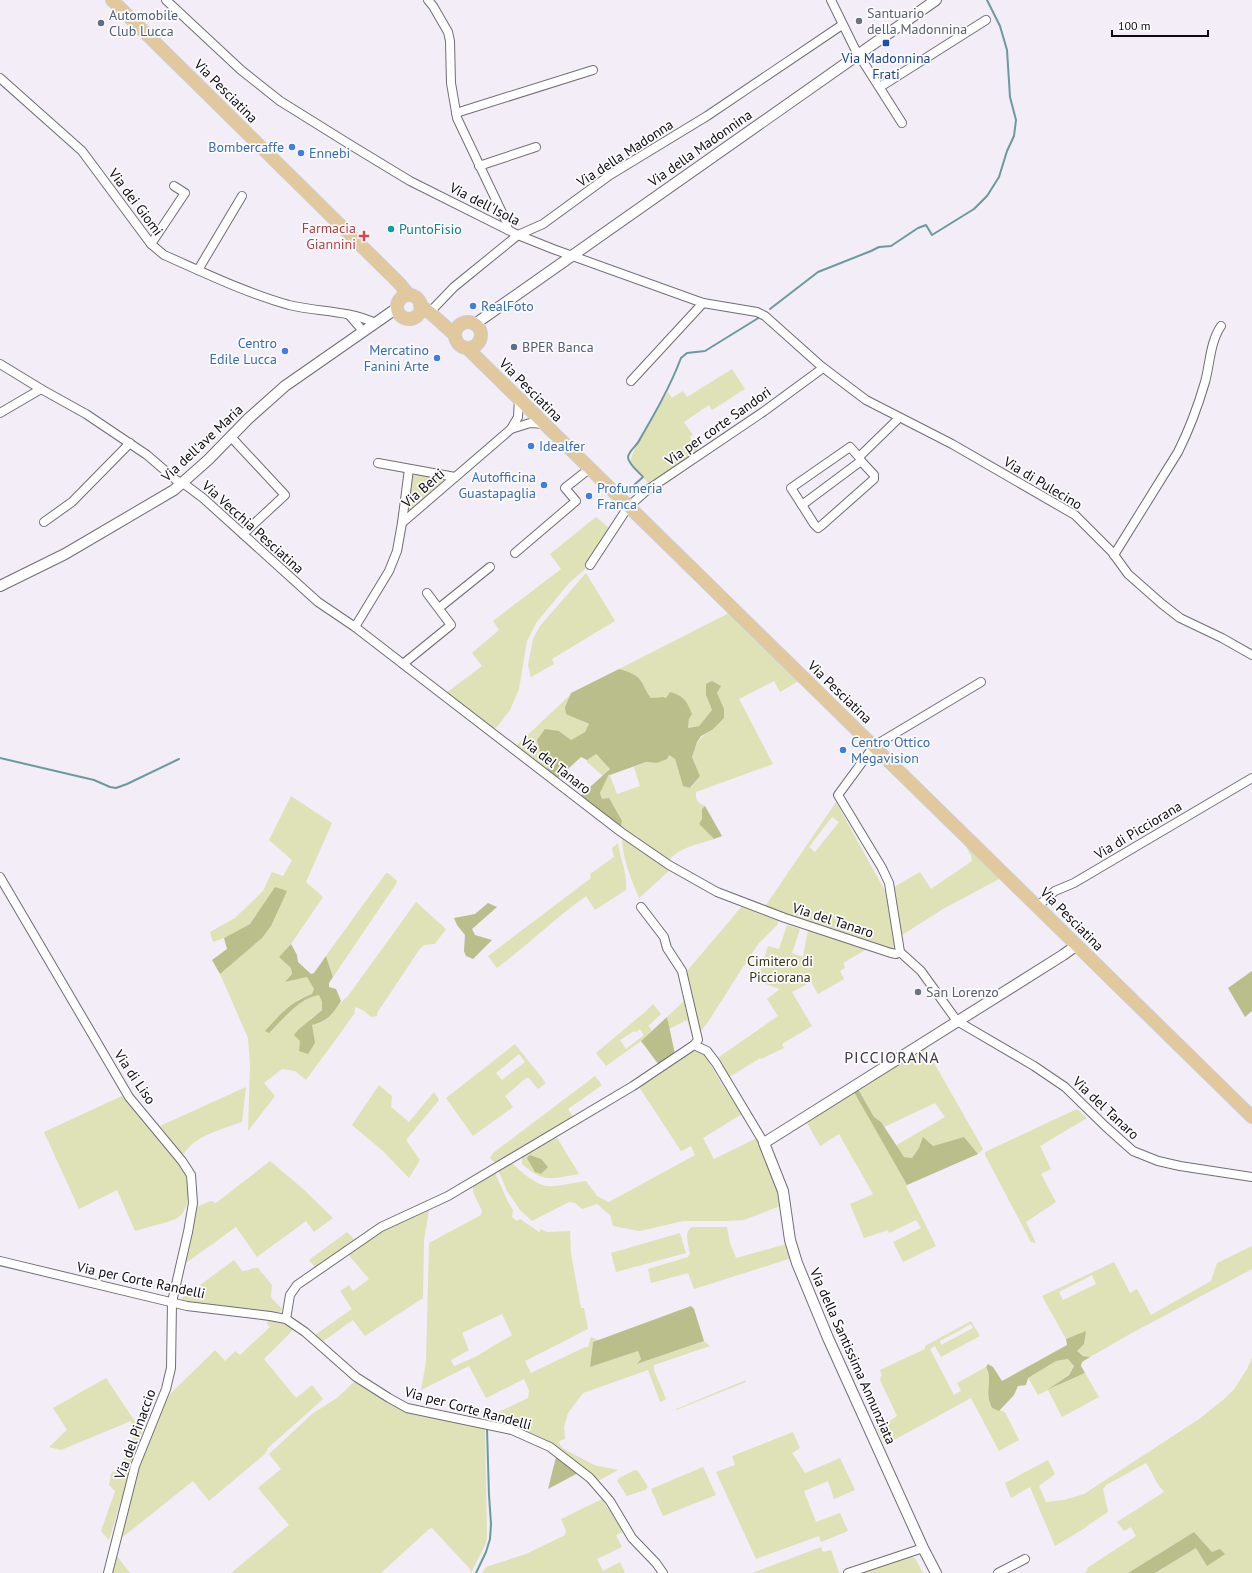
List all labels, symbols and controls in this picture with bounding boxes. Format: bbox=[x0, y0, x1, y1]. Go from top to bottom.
place label: Santuario della Madonnina bbox=[867, 4, 967, 38]
place label: Automobile Club Lucca bbox=[109, 6, 178, 40]
scale bar bbox=[1112, 12, 1208, 38]
marker: Santuario della Madonnina bbox=[854, 16, 864, 26]
marker: Automobile Club Lucca bbox=[96, 18, 106, 28]
text: 100 m bbox=[1118, 18, 1151, 33]
marker: Via Madonnina Frati bbox=[881, 38, 891, 48]
place label: Via Madonnina Frati bbox=[840, 49, 931, 83]
street label: Via Pesciatina bbox=[190, 55, 262, 127]
street label: Via della Madonnina bbox=[644, 105, 755, 191]
street label: Via della Madonna bbox=[573, 115, 677, 191]
place label: Bombercaffe bbox=[208, 138, 284, 156]
marker: Bombercaffe bbox=[287, 142, 297, 152]
place label: Ennebi bbox=[309, 144, 350, 162]
marker: Ennebi bbox=[296, 148, 306, 158]
street label: Via dei Giomi bbox=[104, 164, 167, 239]
street label: Via dell'Isola bbox=[446, 178, 523, 229]
place label: Farmacia Giannini bbox=[302, 219, 356, 253]
place label: PuntoFisio bbox=[399, 220, 462, 238]
marker: PuntoFisio bbox=[386, 224, 396, 234]
marker: Farmacia Giannini bbox=[359, 231, 369, 241]
place label: RealFoto bbox=[481, 297, 534, 315]
marker: RealFoto bbox=[468, 301, 478, 311]
place label: Centro Edile Lucca bbox=[210, 334, 277, 368]
place label: BPER Banca bbox=[522, 338, 594, 356]
place label: Mercatino Fanini Arte bbox=[364, 341, 429, 375]
marker: BPER Banca bbox=[509, 342, 519, 352]
marker: Centro Edile Lucca bbox=[280, 346, 290, 356]
marker: Mercatino Fanini Arte bbox=[432, 353, 442, 363]
street label: Via Pesciatina bbox=[495, 354, 567, 426]
street label: Via per corte Sandori bbox=[661, 383, 774, 470]
street label: Via dell'ave Maria bbox=[157, 400, 247, 486]
place label: Idealfer bbox=[539, 437, 585, 455]
marker: Idealfer bbox=[526, 441, 536, 451]
street label: Via di Pulecino bbox=[1000, 452, 1086, 514]
street label: Via Berti bbox=[397, 464, 448, 512]
place label: Autofficina Guastapaglia bbox=[459, 468, 536, 502]
street label: Via Vecchia Pesciatina bbox=[198, 476, 308, 578]
place label: Profumeria Franca bbox=[597, 479, 662, 513]
marker: Autofficina Guastapaglia bbox=[539, 480, 549, 490]
marker: Profumeria Franca bbox=[584, 491, 594, 501]
street label: Via Pesciatina bbox=[803, 656, 876, 727]
street label: Via del Tanaro bbox=[516, 731, 595, 798]
place label: Centro Ottico Megavision bbox=[851, 733, 930, 767]
marker: Centro Ottico Megavision bbox=[838, 745, 848, 755]
street label: Via di Picciorana bbox=[1090, 797, 1185, 864]
street label: Via Pesciatina bbox=[1036, 883, 1108, 955]
street label: Via del Tanaro bbox=[789, 898, 876, 942]
park label: Cimitero di Picciorana bbox=[747, 952, 813, 986]
place label: San Lorenzo bbox=[926, 983, 999, 1001]
marker: San Lorenzo bbox=[913, 987, 923, 997]
street label: Via di Liso bbox=[110, 1046, 160, 1108]
district label: PICCIORANA bbox=[844, 1047, 940, 1067]
street label: Via del Tanaro bbox=[1068, 1072, 1143, 1143]
street label: Via per Corte Randelli bbox=[74, 1257, 207, 1302]
street label: Via della Santissima Annunziata bbox=[806, 1264, 900, 1447]
street label: Via per Corte Randelli bbox=[402, 1382, 533, 1434]
street label: Via del Pinaccio bbox=[110, 1386, 160, 1482]

